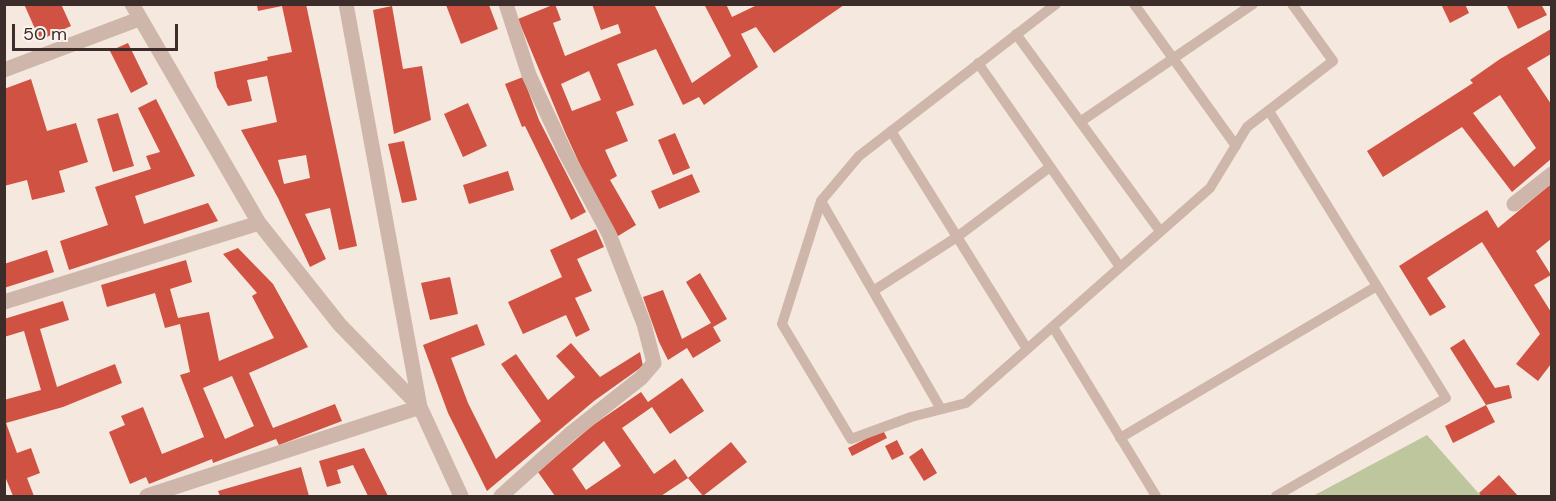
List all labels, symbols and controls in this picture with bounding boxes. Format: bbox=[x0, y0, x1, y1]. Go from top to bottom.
scale bar bbox=[15, 12, 182, 50]
text: 50 m bbox=[23, 22, 67, 46]

